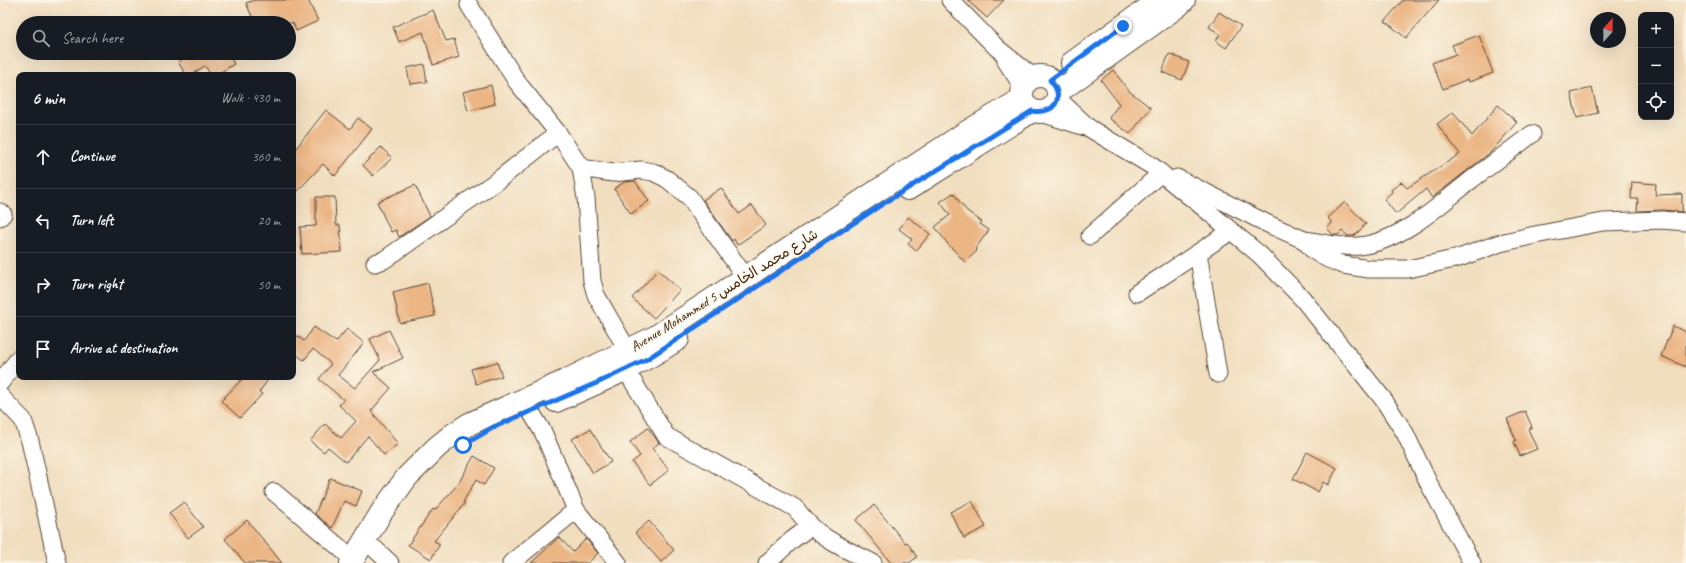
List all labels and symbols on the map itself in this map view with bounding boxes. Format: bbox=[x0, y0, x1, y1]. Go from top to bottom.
north arrow bbox=[1590, 12, 1626, 48]
route end bbox=[1114, 17, 1132, 35]
street label: Avenue Mohammed 5 شارع محمد الخامس bbox=[627, 225, 822, 356]
route start bbox=[454, 436, 472, 454]

